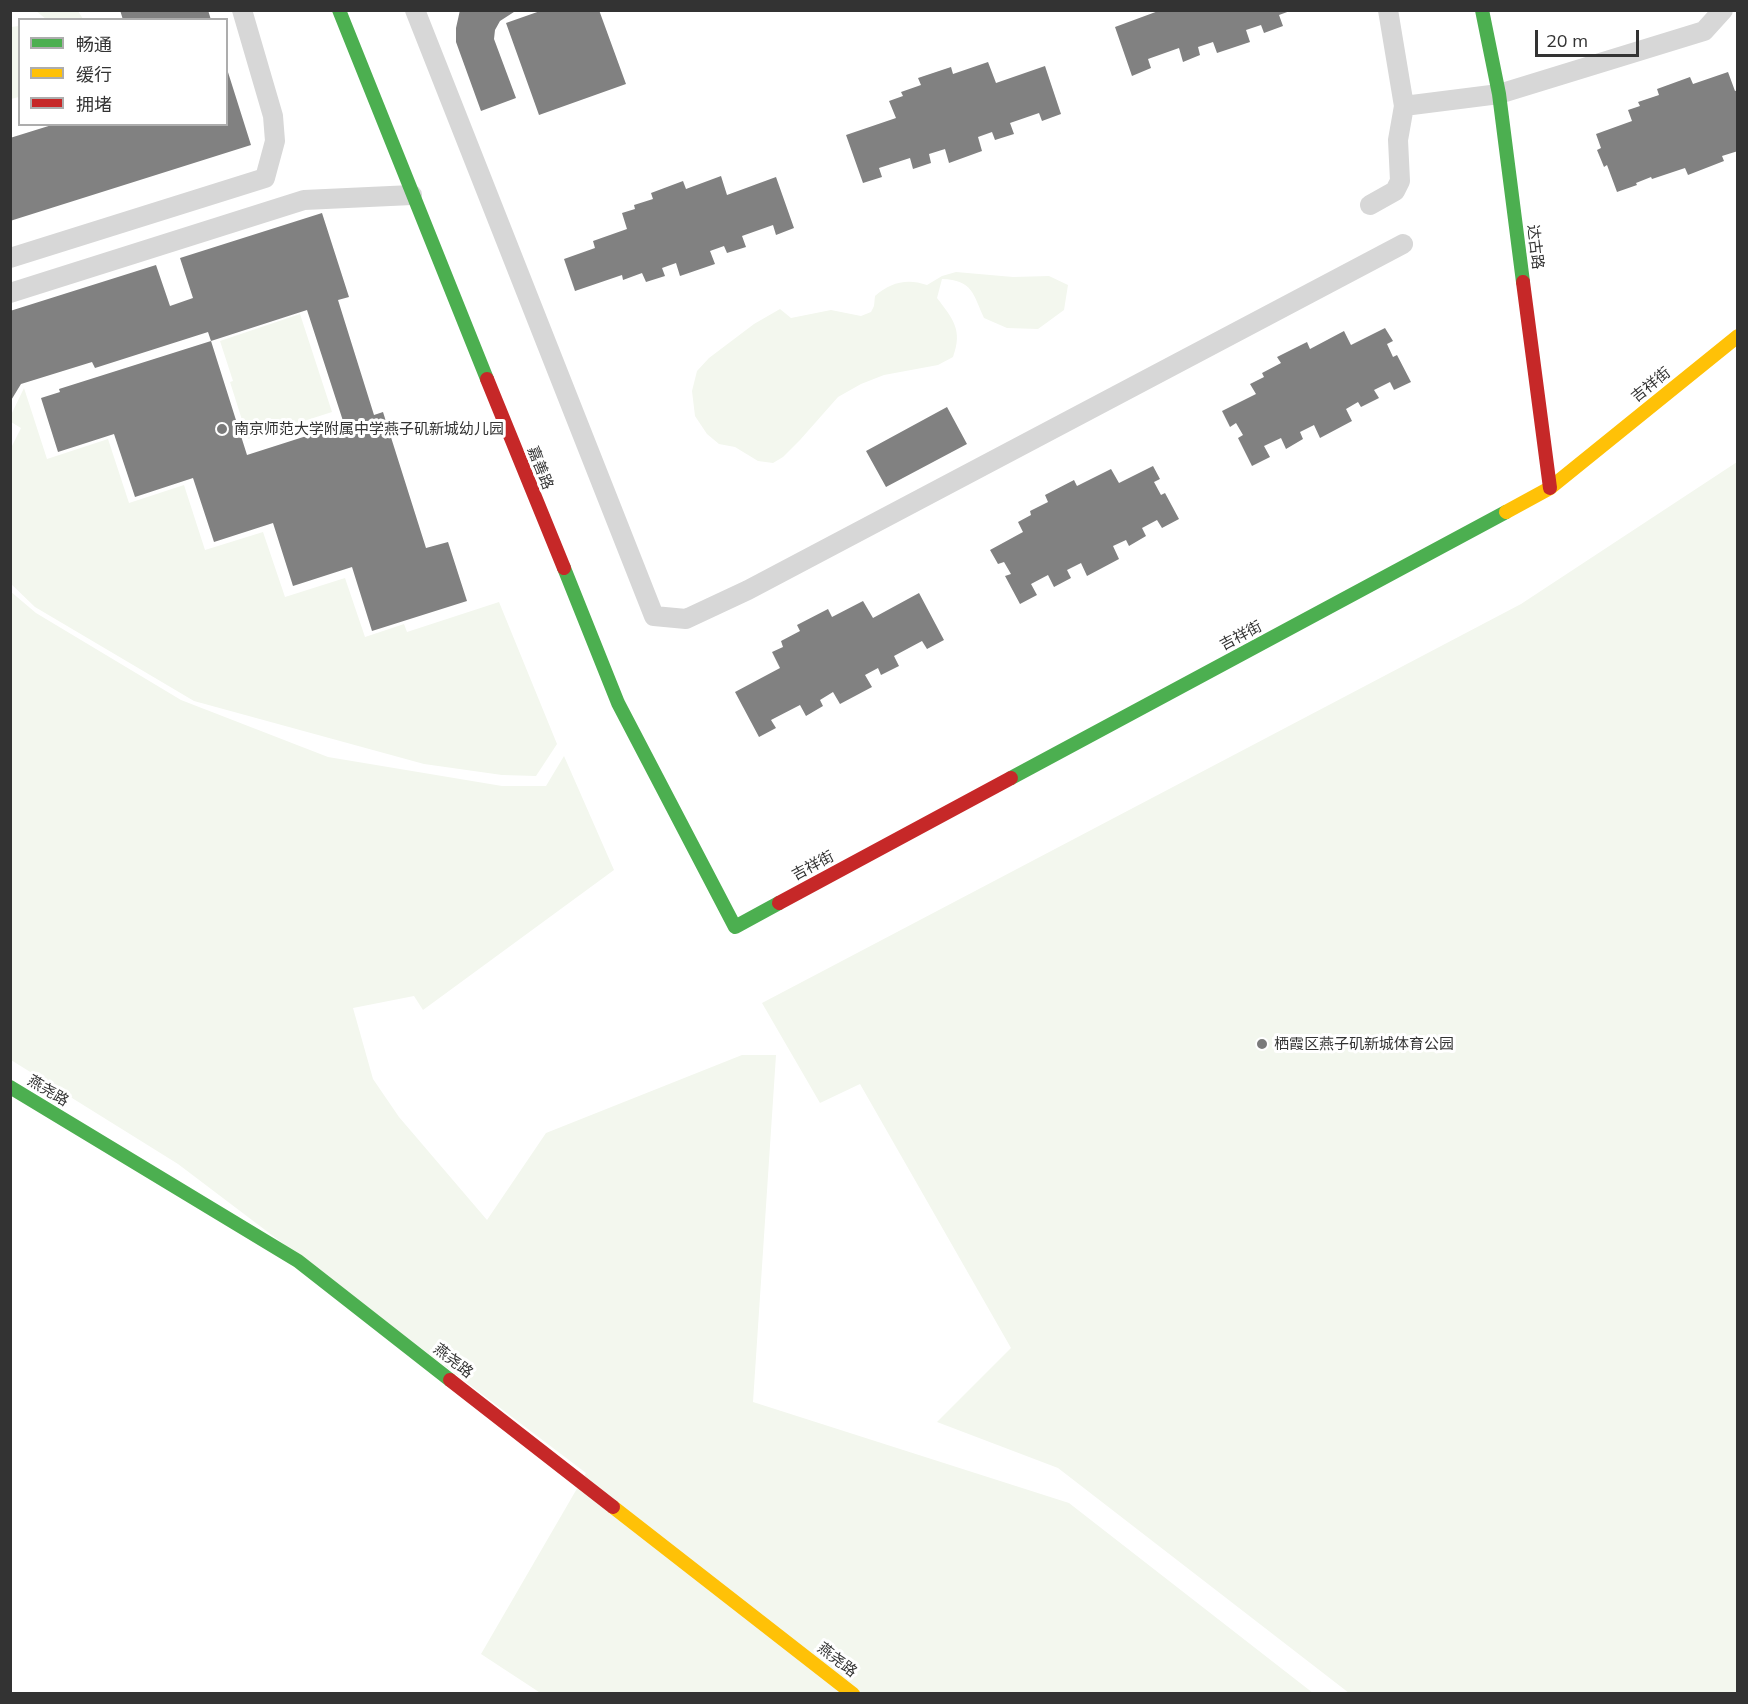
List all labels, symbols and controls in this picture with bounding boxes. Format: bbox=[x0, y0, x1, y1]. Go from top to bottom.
legend bbox=[18, 18, 228, 126]
scale bar bbox=[1538, 18, 1642, 56]
text: 20 m bbox=[1546, 29, 1588, 52]
text: 畅通 bbox=[76, 33, 112, 56]
text: 缓行 bbox=[76, 63, 112, 86]
text: 拥堵 bbox=[76, 93, 112, 116]
street label: 达古路 bbox=[1523, 224, 1547, 270]
street label: 吉祥街 bbox=[1628, 364, 1674, 406]
place label: 南京师范大学附属中学燕子矶新城幼儿园 bbox=[234, 420, 504, 438]
marker: 南京师范大学附属中学燕子矶新城幼儿园 bbox=[215, 422, 229, 436]
street label: 嘉善路 bbox=[523, 444, 557, 492]
street label: 吉祥街 bbox=[1217, 617, 1265, 655]
street label: 吉祥街 bbox=[789, 847, 837, 885]
place label: 栖霞区燕子矶新城体育公园 bbox=[1274, 1035, 1454, 1053]
marker: 栖霞区燕子矶新城体育公园 bbox=[1255, 1037, 1269, 1051]
street label: 燕尧路 bbox=[24, 1072, 72, 1110]
street label: 燕尧路 bbox=[430, 1340, 476, 1382]
street label: 燕尧路 bbox=[814, 1639, 860, 1681]

